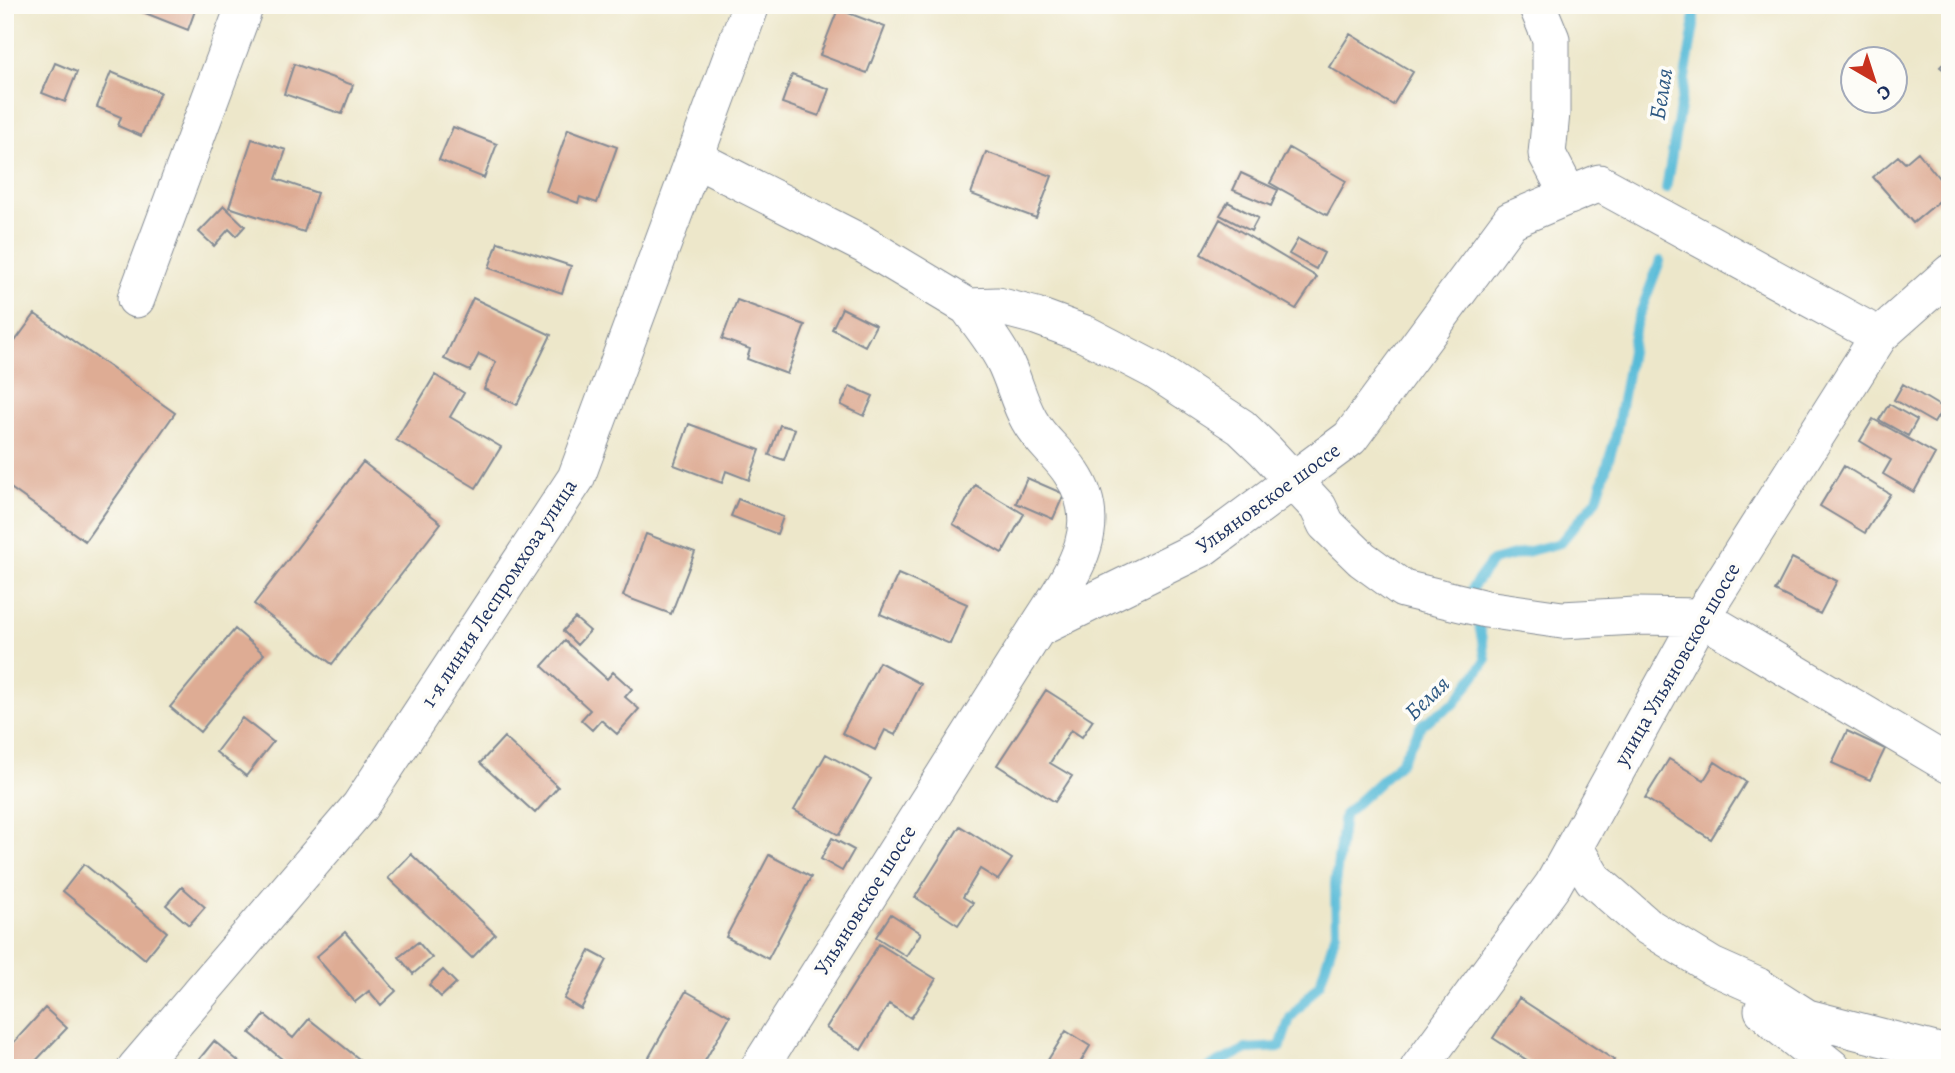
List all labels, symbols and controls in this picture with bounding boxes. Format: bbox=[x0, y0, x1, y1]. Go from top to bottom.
north arrow bbox=[1840, 46, 1910, 116]
water label: Белая bbox=[1642, 66, 1680, 122]
text: С bbox=[1871, 79, 1897, 106]
street label: Ульяновское шоссе bbox=[1190, 436, 1346, 560]
street label: 1-я линия Леспромхоза улица bbox=[414, 473, 584, 713]
street label: улица Ульяновское шоссе bbox=[1607, 557, 1747, 772]
water label: Белая bbox=[1397, 669, 1457, 727]
street label: Ульяновское шоссе bbox=[807, 820, 923, 980]

